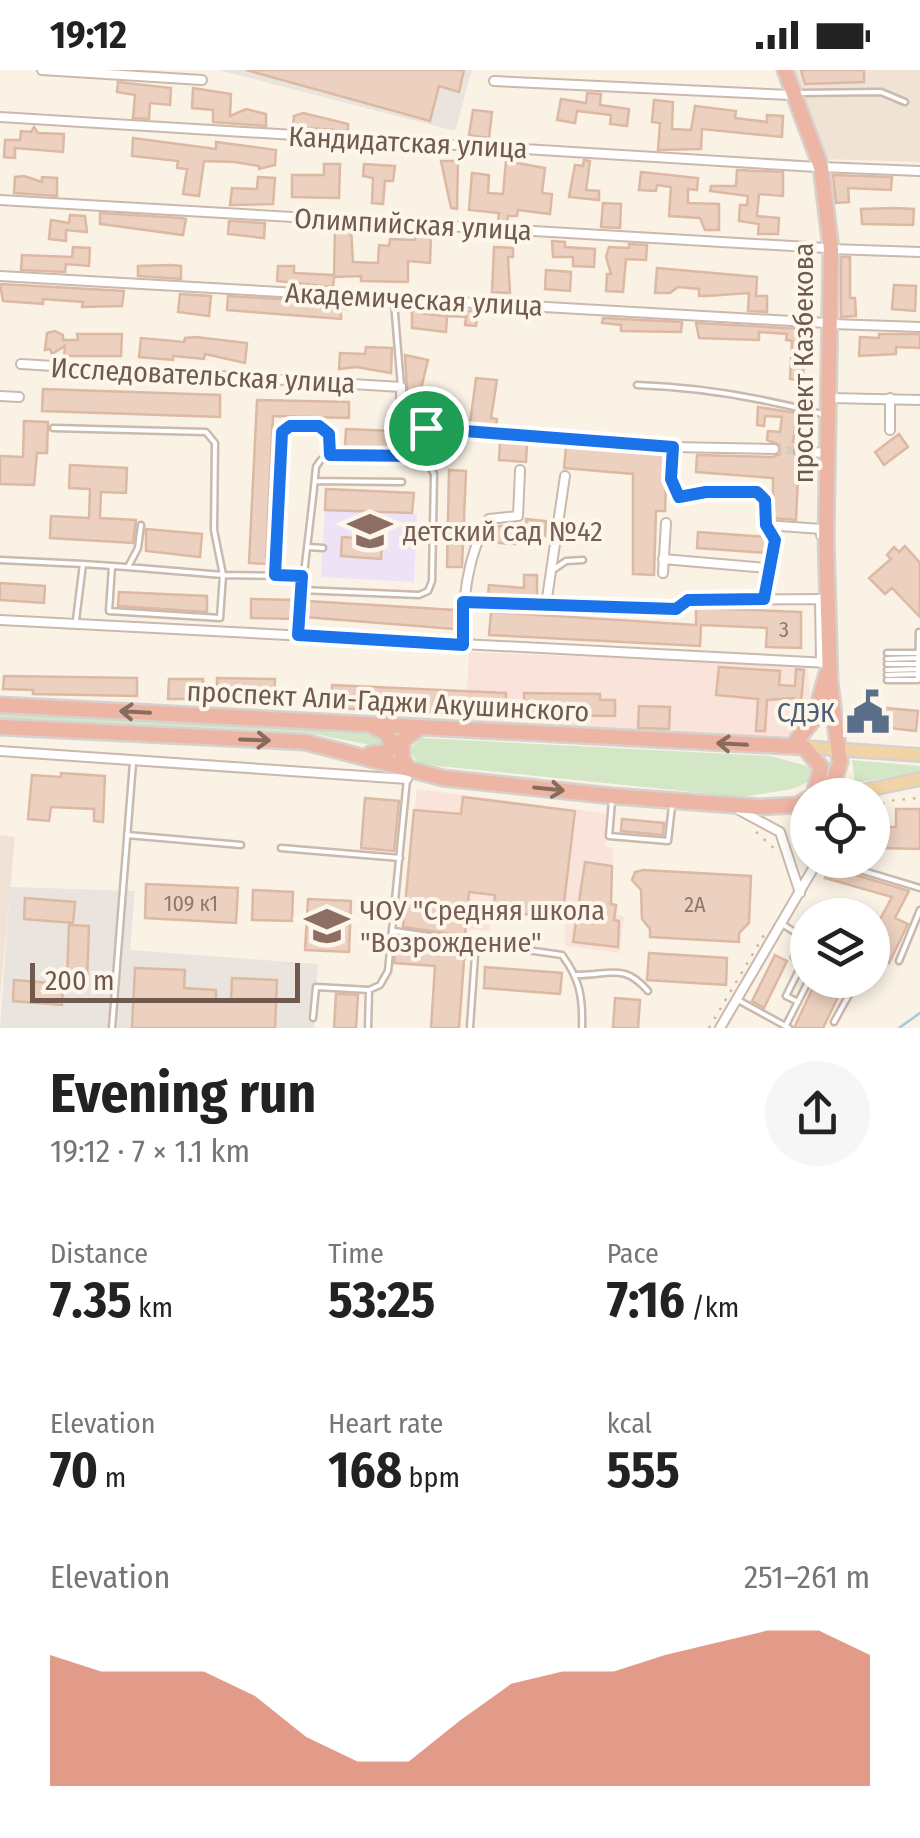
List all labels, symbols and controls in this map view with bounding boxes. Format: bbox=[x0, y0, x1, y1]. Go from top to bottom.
text: 19:12 bbox=[50, 12, 127, 58]
street label: Кандидатская улица bbox=[288, 120, 528, 165]
street label: Олимпийская улица bbox=[293, 202, 533, 247]
street label: проспект Казбекова bbox=[787, 243, 820, 483]
street label: Академическая улица bbox=[284, 276, 544, 323]
street label: Исследовательская улица bbox=[50, 351, 356, 400]
pin bbox=[384, 386, 469, 471]
icon: arrive bbox=[399, 401, 454, 456]
school or university icon: детский сад №42 bbox=[346, 507, 394, 555]
place label: детский сад №42 bbox=[403, 515, 603, 548]
house number: 3 bbox=[779, 616, 789, 643]
street label: проспект Али-Гаджи Акушинского bbox=[186, 674, 590, 729]
public building icon: СДЭК bbox=[844, 688, 892, 736]
place label: СДЭК bbox=[777, 696, 835, 729]
one-way arrow bbox=[120, 702, 152, 721]
one-way arrow bbox=[238, 731, 270, 750]
one-way arrow bbox=[717, 734, 749, 753]
map controls bbox=[790, 778, 890, 998]
button: locate bbox=[790, 778, 890, 878]
one-way arrow bbox=[532, 780, 564, 799]
house number: 109 к1 bbox=[164, 890, 218, 917]
house number: 2А bbox=[684, 891, 706, 918]
place label: ЧОУ "Средняя школа "Возрождение" bbox=[360, 894, 605, 959]
button: layers bbox=[790, 898, 890, 998]
school or university icon: ЧОУ "Средняя школа "Возрождение" bbox=[303, 902, 351, 950]
scale bar bbox=[30, 958, 300, 1003]
text: 200 m bbox=[45, 964, 115, 997]
text: Evening run bbox=[50, 1061, 316, 1127]
button: share bbox=[765, 1061, 870, 1166]
text: 19:12 · 7 × 1.1 km bbox=[50, 1132, 250, 1170]
text: Distance bbox=[50, 1237, 148, 1270]
text: Time bbox=[328, 1237, 384, 1270]
text: Pace bbox=[607, 1237, 659, 1270]
text: 7.35 bbox=[50, 1270, 132, 1330]
text: 53:25 bbox=[328, 1270, 435, 1330]
text: 7:16 bbox=[607, 1270, 685, 1330]
text: km bbox=[132, 1291, 173, 1324]
text: /km bbox=[685, 1291, 739, 1324]
text: Elevation bbox=[50, 1407, 155, 1440]
text: Heart rate bbox=[328, 1407, 443, 1440]
text: kcal bbox=[607, 1407, 652, 1440]
text: 70 bbox=[50, 1440, 98, 1500]
text: 168 bbox=[328, 1440, 402, 1500]
text: 555 bbox=[607, 1440, 680, 1500]
text: m bbox=[98, 1461, 126, 1494]
text: bpm bbox=[402, 1461, 460, 1494]
text: Elevation bbox=[50, 1558, 170, 1596]
text: 251–261 m bbox=[744, 1558, 870, 1596]

